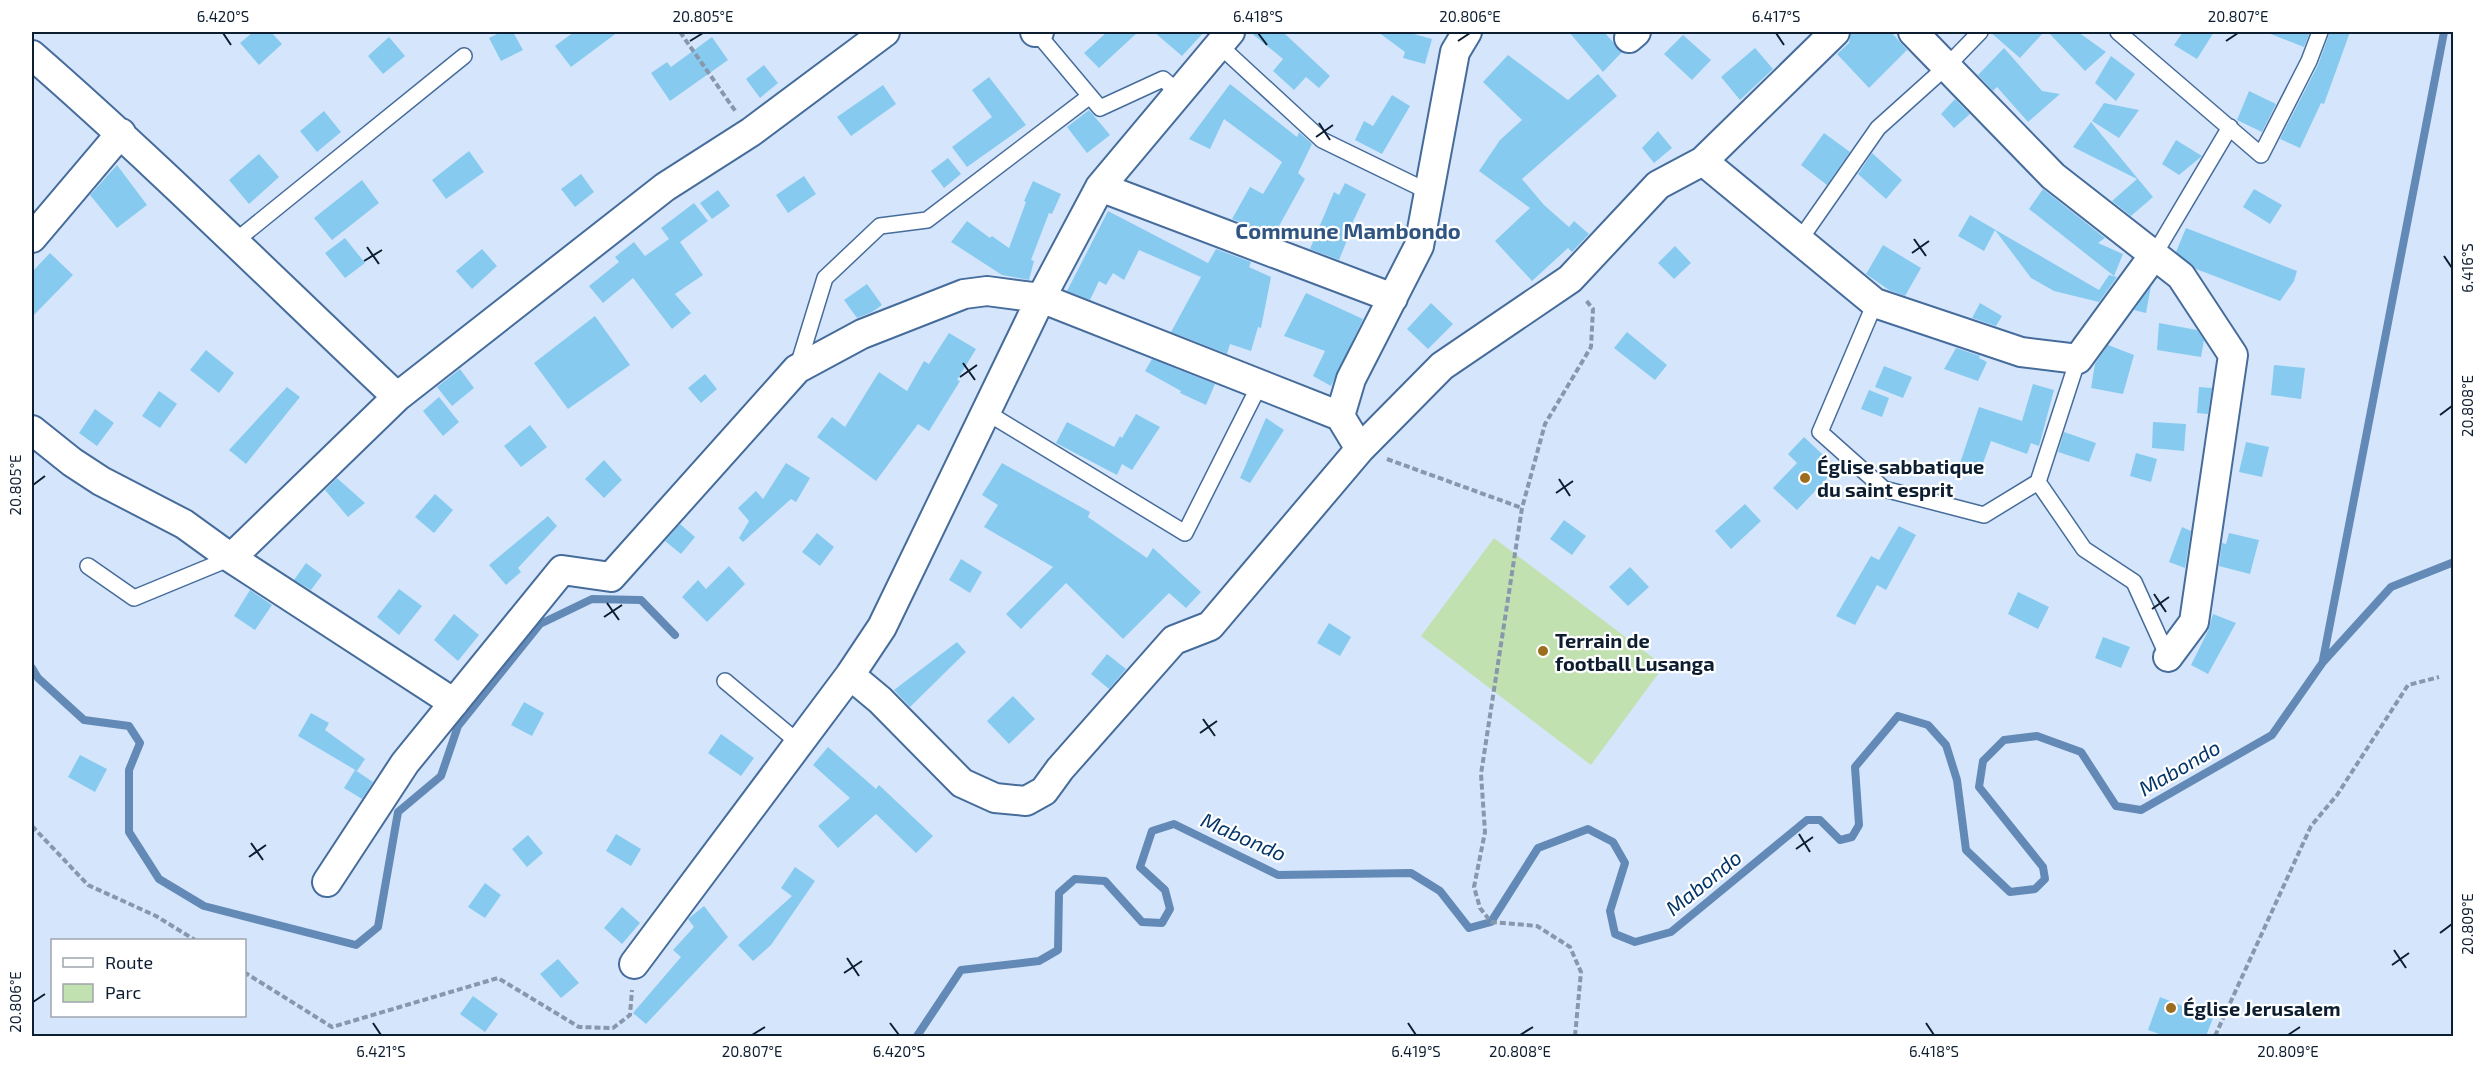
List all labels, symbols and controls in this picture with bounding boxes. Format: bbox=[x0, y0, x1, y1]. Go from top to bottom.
text: 6.420°S bbox=[197, 7, 249, 25]
text: 20.805°E bbox=[673, 7, 733, 25]
text: 6.418°S bbox=[1233, 7, 1283, 25]
text: 20.806°E bbox=[1439, 7, 1501, 25]
text: 6.417°S bbox=[1752, 7, 1800, 25]
text: 20.807°E bbox=[2208, 7, 2268, 25]
district label: Commune Mambondo bbox=[1235, 217, 1461, 243]
text: 6.416°S bbox=[2458, 243, 2476, 293]
text: 20.808°E bbox=[2458, 375, 2476, 437]
place label: Église sabbatique du saint esprit bbox=[1817, 454, 1984, 501]
text: 20.805°E bbox=[6, 455, 24, 515]
marker: Église sabbatique du saint esprit bbox=[1798, 471, 1812, 485]
place label: Terrain de football Lusanga bbox=[1555, 628, 1715, 675]
marker: Terrain de football Lusanga bbox=[1536, 644, 1550, 658]
water label: Mabondo bbox=[2134, 734, 2224, 800]
water label: Mabondo bbox=[1198, 806, 1290, 866]
water label: Mabondo bbox=[1660, 844, 1746, 920]
text: 20.809°E bbox=[2458, 893, 2476, 955]
legend bbox=[51, 939, 246, 1017]
text: Route bbox=[105, 951, 153, 973]
text: 20.806°E bbox=[6, 971, 24, 1033]
text: Parc bbox=[105, 981, 141, 1003]
place label: Église Jerusalem bbox=[2183, 996, 2341, 1020]
marker: Église Jerusalem bbox=[2164, 1001, 2178, 1015]
text: 6.421°S bbox=[356, 1042, 406, 1060]
text: 20.807°E bbox=[722, 1042, 782, 1060]
text: 6.420°S bbox=[873, 1042, 925, 1060]
text: 6.419°S bbox=[1391, 1042, 1441, 1060]
text: 20.808°E bbox=[1489, 1042, 1551, 1060]
text: 6.418°S bbox=[1909, 1042, 1959, 1060]
text: 20.809°E bbox=[2257, 1042, 2319, 1060]

